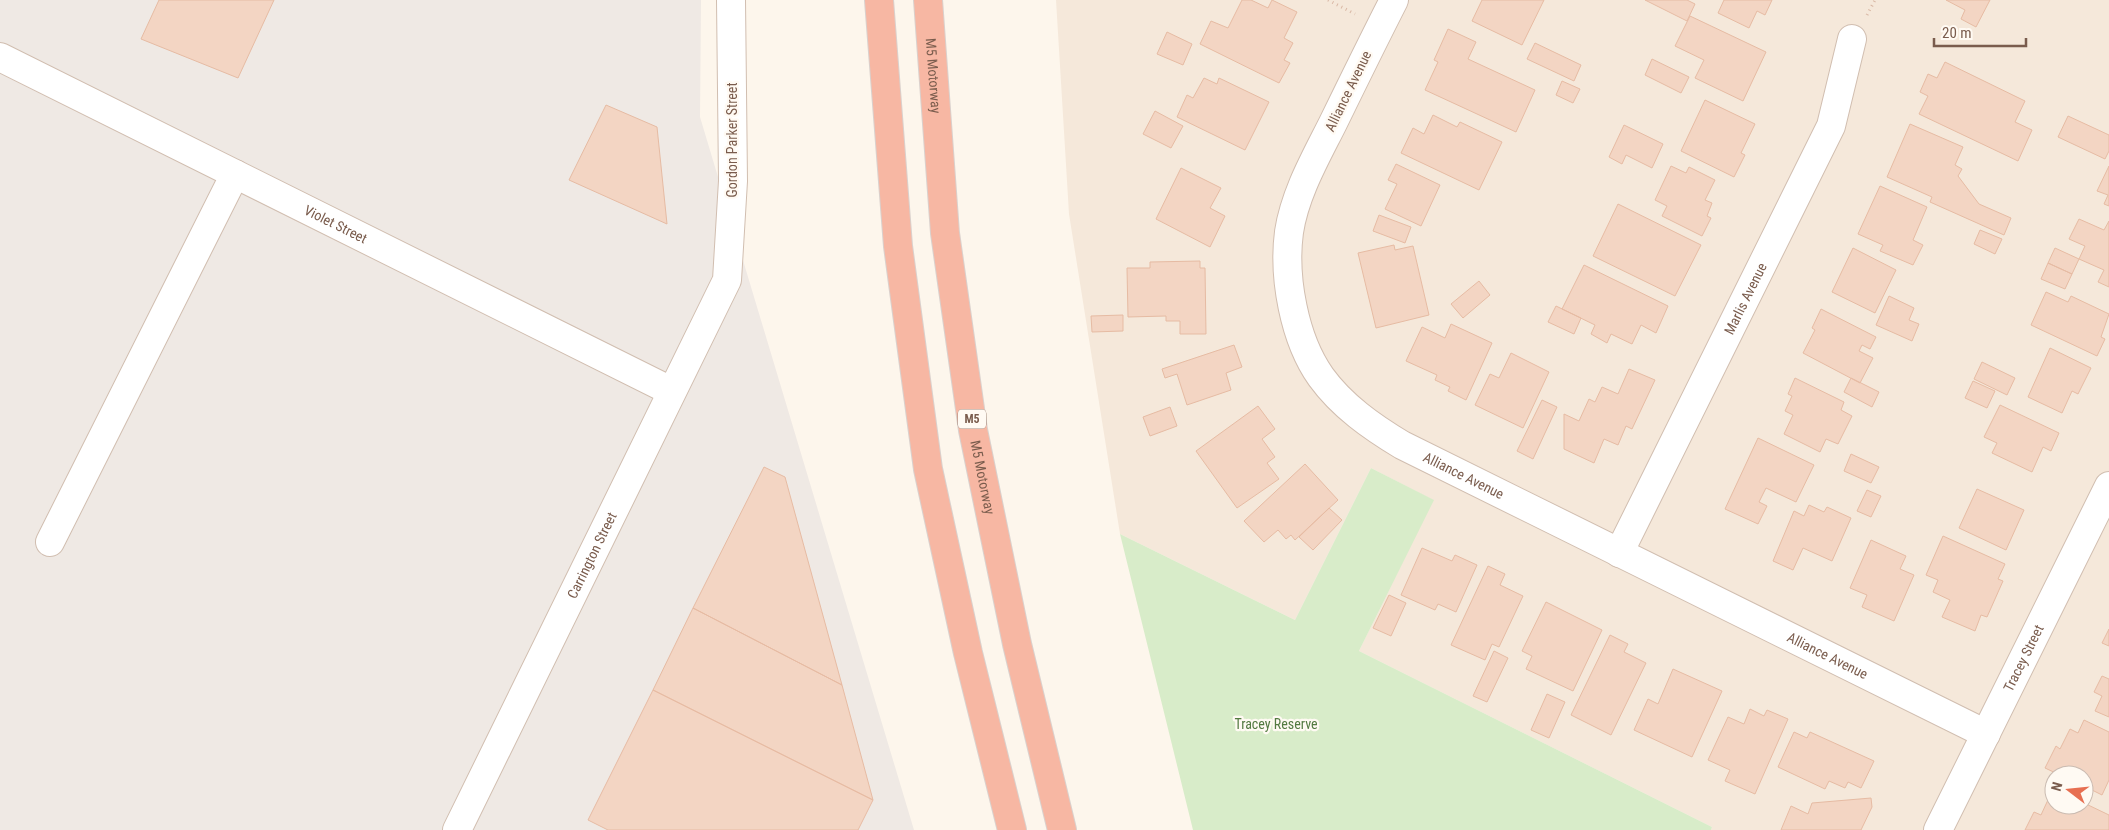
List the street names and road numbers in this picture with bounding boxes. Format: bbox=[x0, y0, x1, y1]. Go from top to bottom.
street label: M5 Motorway bbox=[923, 38, 944, 114]
street label: Alliance Avenue bbox=[1322, 48, 1375, 134]
street label: Gordon Parker Street bbox=[724, 82, 740, 198]
street label: Violet Street bbox=[302, 202, 370, 246]
street label: Marlis Avenue bbox=[1721, 260, 1770, 337]
road number: M5 bbox=[958, 409, 986, 428]
street label: M5 Motorway bbox=[967, 439, 998, 516]
street label: Alliance Avenue bbox=[1421, 449, 1507, 502]
street label: Carrington Street bbox=[564, 510, 620, 601]
street label: Tracey Street bbox=[2000, 622, 2047, 694]
street label: Alliance Avenue bbox=[1785, 629, 1871, 682]

